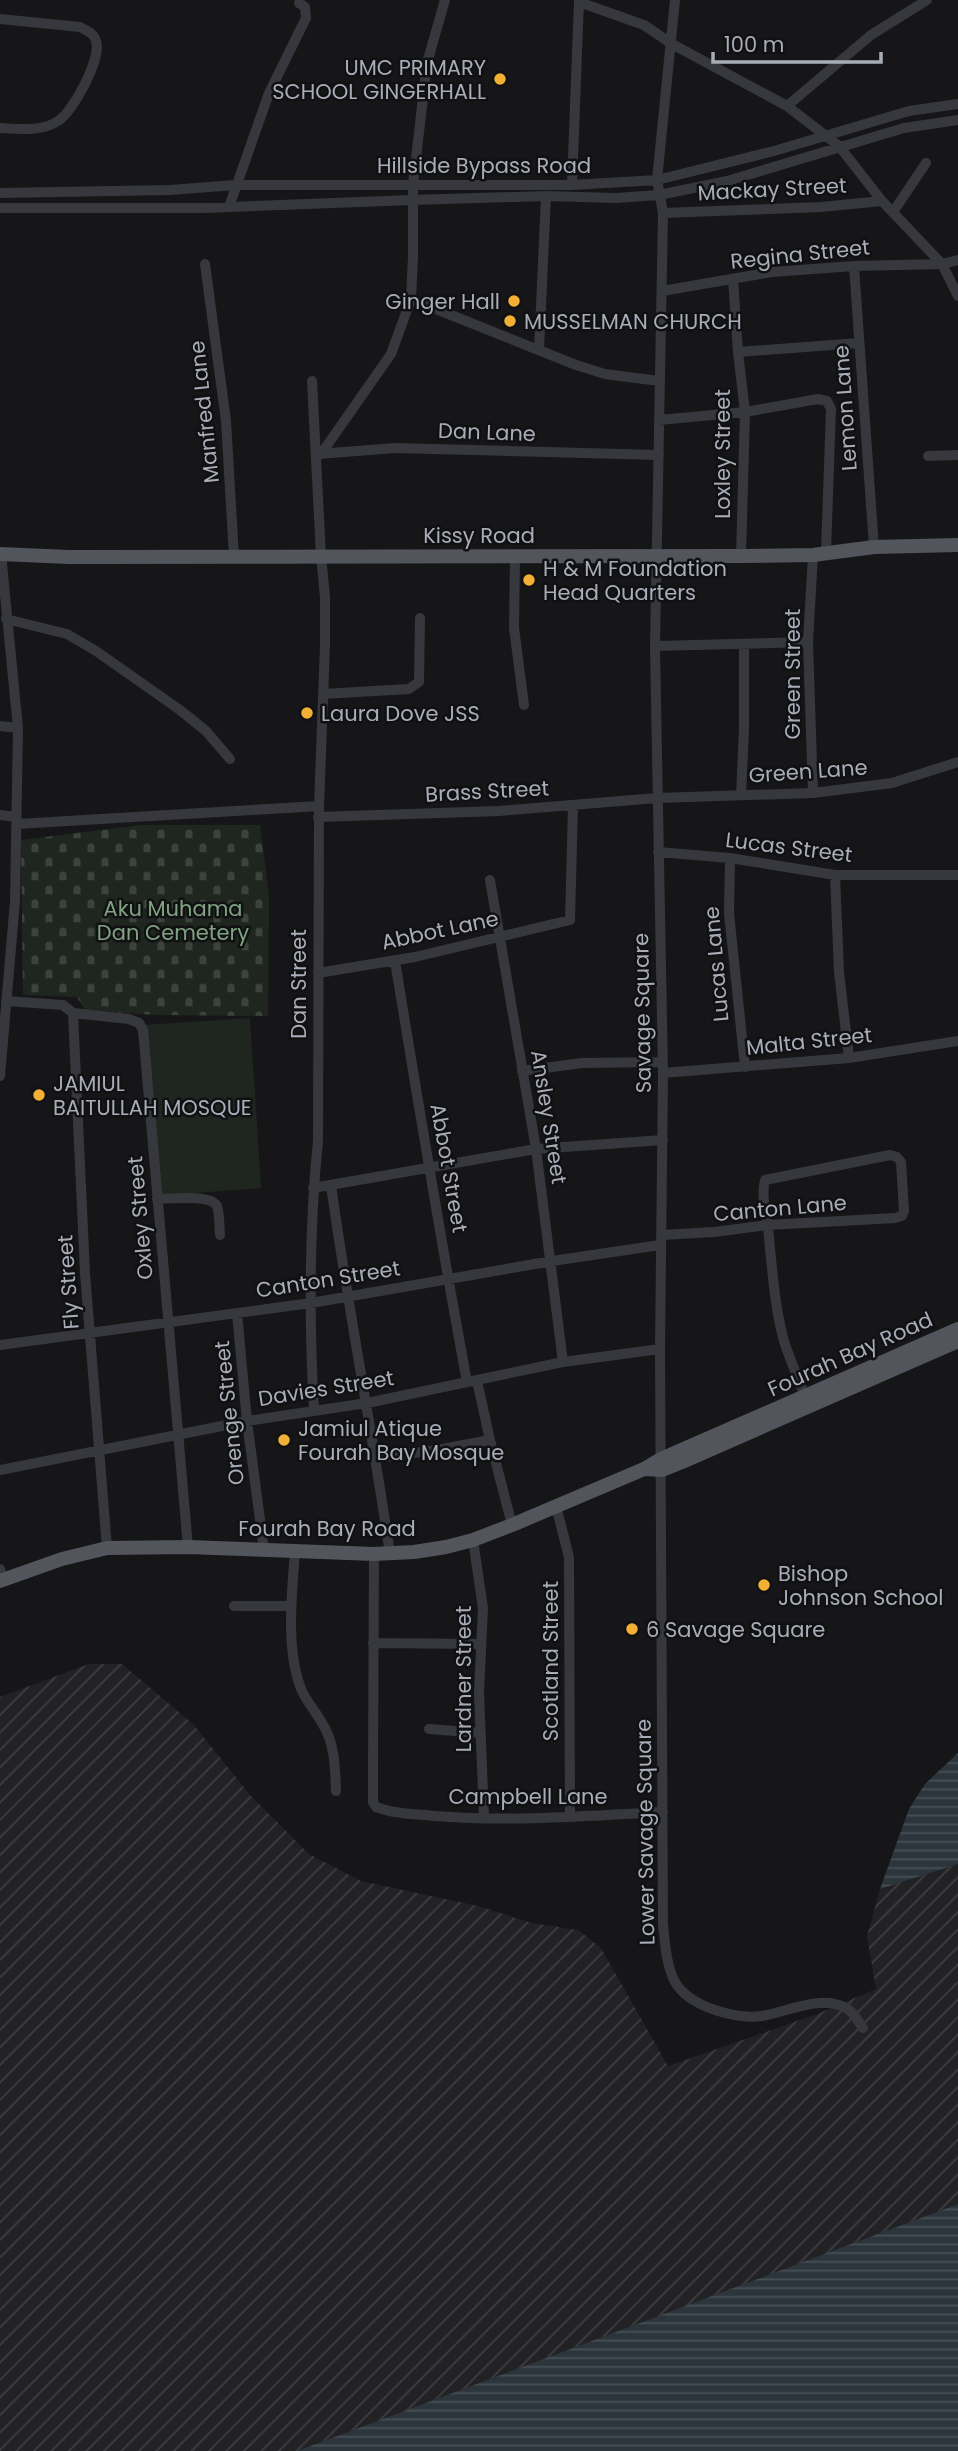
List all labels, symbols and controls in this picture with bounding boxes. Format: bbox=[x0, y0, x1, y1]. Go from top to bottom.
scale bar bbox=[713, 21, 881, 65]
text: 100 m bbox=[724, 30, 784, 59]
place label: UMC PRIMARY SCHOOL GINGERHALL bbox=[272, 53, 486, 106]
marker: UMC PRIMARY SCHOOL GINGERHALL bbox=[492, 71, 508, 87]
street label: Hillside Bypass Road bbox=[377, 151, 591, 180]
street label: Mackay Street bbox=[697, 171, 847, 207]
street label: Regina Street bbox=[729, 232, 871, 276]
place label: Ginger Hall bbox=[385, 287, 500, 316]
marker: Ginger Hall bbox=[506, 293, 522, 309]
place label: MUSSELMAN CHURCH bbox=[524, 307, 742, 336]
marker: MUSSELMAN CHURCH bbox=[502, 313, 518, 329]
street label: Manfred Lane bbox=[182, 339, 226, 485]
street label: Lemon Lane bbox=[826, 344, 864, 472]
street label: Loxley Street bbox=[708, 389, 737, 519]
street label: Dan Lane bbox=[438, 416, 536, 448]
street label: Kissy Road bbox=[423, 521, 535, 550]
place label: H & M Foundation Head Quarters bbox=[543, 554, 727, 607]
marker: H & M Foundation Head Quarters bbox=[521, 572, 537, 588]
street label: Green Street bbox=[778, 609, 807, 739]
place label: Laura Dove JSS bbox=[321, 699, 480, 728]
marker: Laura Dove JSS bbox=[299, 705, 315, 721]
street label: Green Lane bbox=[748, 752, 868, 790]
street label: Brass Street bbox=[424, 773, 550, 809]
street label: Lucas Street bbox=[724, 825, 854, 869]
park label: Aku Muhama Dan Cemetery bbox=[97, 894, 249, 947]
street label: Abbot Lane bbox=[379, 903, 501, 957]
street label: Lucas Lane bbox=[697, 905, 735, 1023]
street label: Dan Street bbox=[284, 929, 313, 1039]
street label: Savage Square bbox=[626, 933, 658, 1093]
street label: Malta Street bbox=[745, 1020, 873, 1062]
street label: Ansley Street bbox=[524, 1048, 574, 1186]
place label: JAMIUL BAITULLAH MOSQUE bbox=[53, 1069, 252, 1122]
marker: JAMIUL BAITULLAH MOSQUE bbox=[31, 1087, 47, 1103]
street label: Abbot Street bbox=[423, 1101, 475, 1235]
street label: Oxley Street bbox=[120, 1155, 160, 1281]
street label: Canton Lane bbox=[712, 1188, 848, 1228]
street label: Fly Street bbox=[50, 1234, 86, 1330]
street label: Canton Street bbox=[254, 1253, 402, 1305]
street label: Fourah Bay Road bbox=[763, 1305, 937, 1403]
street label: Orenge Street bbox=[207, 1339, 251, 1487]
street label: Davies Street bbox=[256, 1363, 396, 1413]
place label: Jamiul Atique Fourah Bay Mosque bbox=[298, 1414, 504, 1467]
marker: Jamiul Atique Fourah Bay Mosque bbox=[276, 1432, 292, 1448]
street label: Fourah Bay Road bbox=[238, 1514, 416, 1543]
place label: Bishop Johnson School bbox=[778, 1559, 943, 1612]
marker: Bishop Johnson School bbox=[756, 1577, 772, 1593]
street label: Scotland Street bbox=[536, 1581, 565, 1741]
street label: Lardner Street bbox=[449, 1606, 478, 1752]
place label: 6 Savage Square bbox=[646, 1615, 825, 1644]
marker: 6 Savage Square bbox=[624, 1621, 640, 1637]
street label: Lower Savage Square bbox=[629, 1718, 661, 1946]
street label: Campbell Lane bbox=[448, 1782, 608, 1811]

